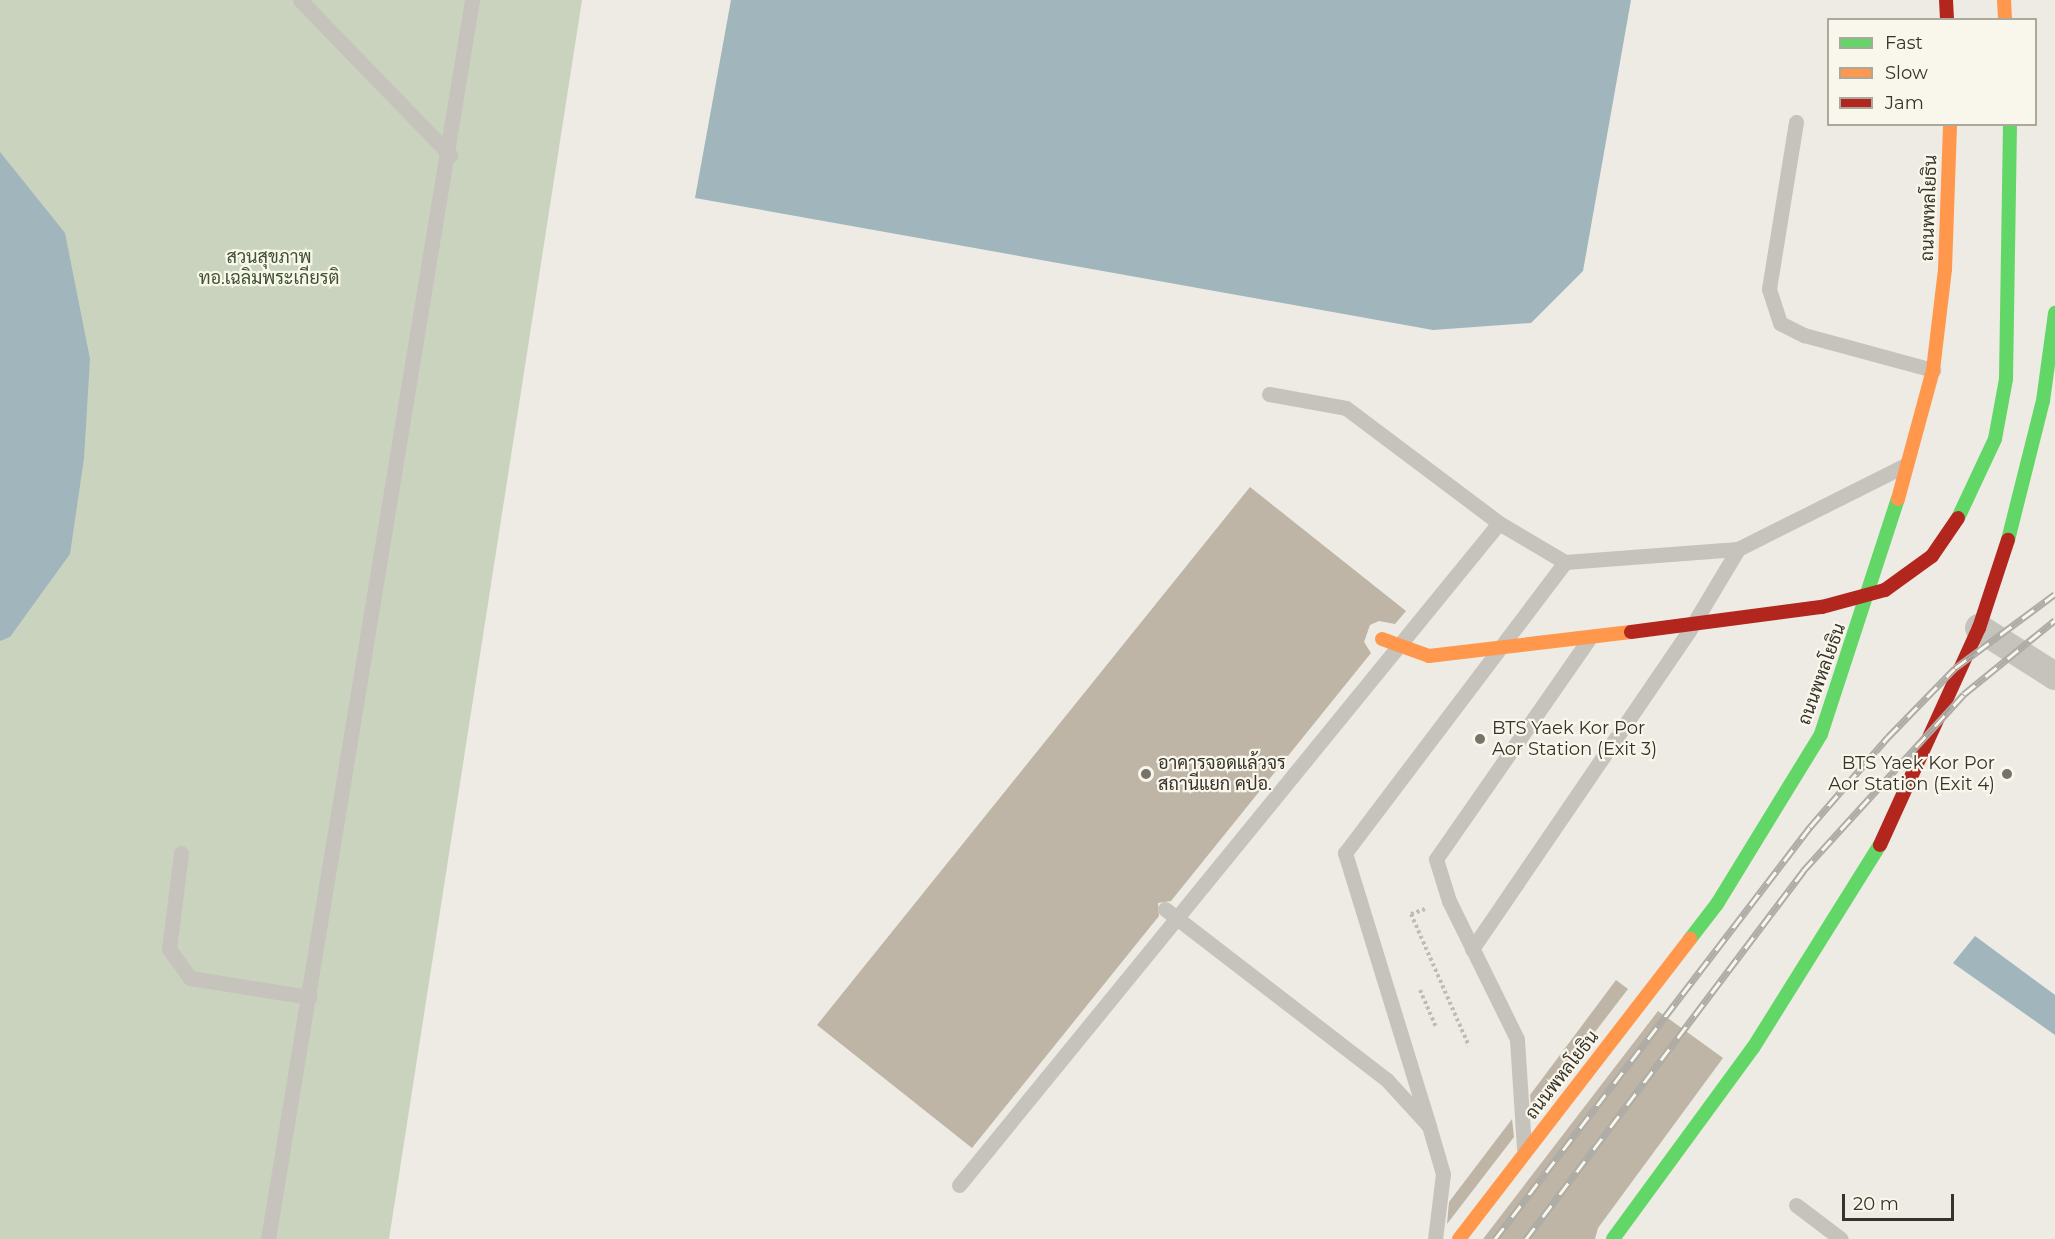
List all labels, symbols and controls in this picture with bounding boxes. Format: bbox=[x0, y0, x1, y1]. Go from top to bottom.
legend bbox=[1827, 18, 2037, 126]
text: Fast bbox=[1885, 32, 1923, 54]
text: Slow bbox=[1885, 62, 1928, 84]
text: Jam bbox=[1885, 92, 1924, 114]
street label: ถนนพหลโยธิน bbox=[1916, 154, 1942, 262]
park label: สวนสุขภาพ ทอ.เฉลิมพระเกียรติ bbox=[199, 247, 339, 290]
street label: ถนนพหลโยธิน bbox=[1794, 620, 1850, 728]
place label: BTS Yaek Kor Por Aor Station (Exit 3) bbox=[1492, 718, 1657, 760]
marker: BTS Yaek Kor Por Aor Station (Exit 3) bbox=[1473, 732, 1487, 746]
place label: อาคารจอดแล้วจร สถานีแยก คปอ. bbox=[1158, 753, 1286, 795]
place label: BTS Yaek Kor Por Aor Station (Exit 4) bbox=[1828, 753, 1995, 795]
marker: อาคารจอดแล้วจร สถานีแยก คปอ. bbox=[1139, 767, 1153, 781]
marker: BTS Yaek Kor Por Aor Station (Exit 4) bbox=[2000, 767, 2014, 781]
street label: ถนนพหลโยธิน bbox=[1521, 1026, 1603, 1124]
scale bar bbox=[1845, 1182, 1958, 1220]
text: 20 m bbox=[1853, 1193, 1899, 1215]

